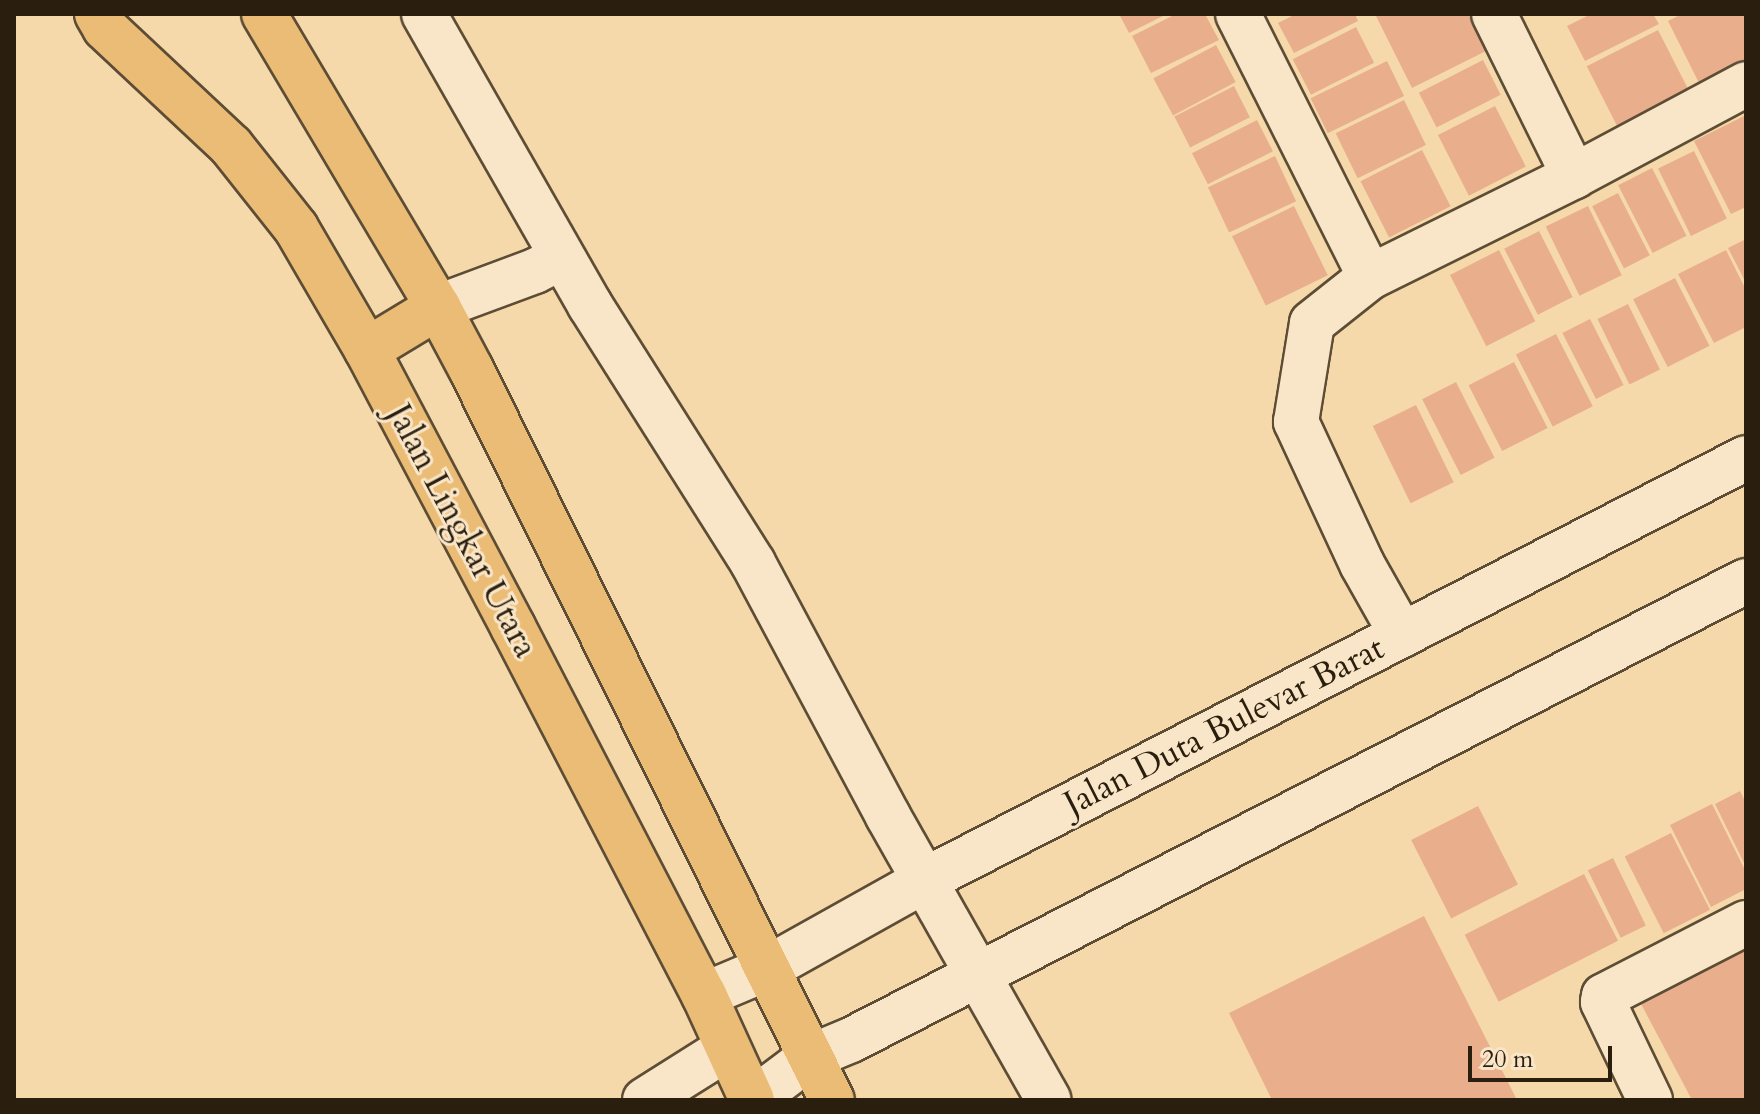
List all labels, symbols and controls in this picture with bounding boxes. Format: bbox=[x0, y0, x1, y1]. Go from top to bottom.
street label: Jalan Lingkar Utara bbox=[378, 397, 546, 665]
street label: Jalan Duta Bulevar Barat bbox=[1057, 628, 1391, 824]
scale bar bbox=[1472, 1030, 1616, 1080]
text: 20 m bbox=[1482, 1043, 1533, 1076]

